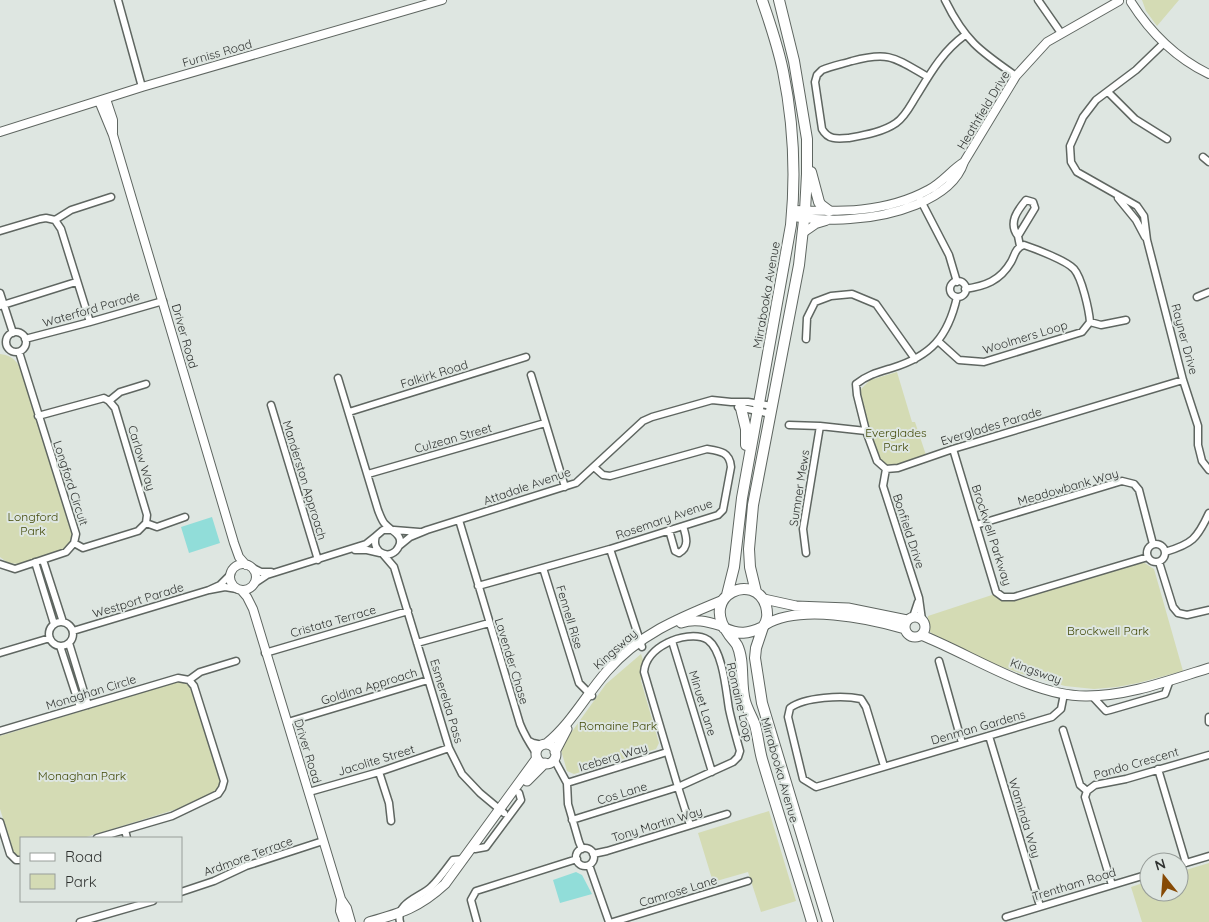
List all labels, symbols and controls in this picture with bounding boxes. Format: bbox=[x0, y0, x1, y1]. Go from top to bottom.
street label: Furniss Road bbox=[180, 36, 254, 70]
street label: Heathfield Drive bbox=[954, 68, 1013, 152]
street label: Mirrabooka Avenue bbox=[749, 240, 783, 350]
street label: Waterford Parade bbox=[41, 288, 142, 330]
street label: Driver Road bbox=[169, 302, 201, 370]
street label: Rayner Drive bbox=[1168, 302, 1202, 376]
street label: Woolmers Loop bbox=[981, 317, 1069, 357]
street label: Falkirk Road bbox=[398, 357, 470, 391]
street label: Everglades Parade bbox=[939, 403, 1044, 448]
street label: Manderston Approach bbox=[280, 418, 330, 542]
street label: Culzean Street bbox=[412, 420, 494, 456]
street label: Carlow Way bbox=[125, 424, 159, 492]
park label: Everglades Park bbox=[865, 425, 927, 454]
street label: Longford Circuit bbox=[50, 439, 92, 527]
street label: Sumner Mews bbox=[786, 448, 813, 527]
street label: Attadale Avenue bbox=[481, 464, 573, 508]
street label: Meadowbank Way bbox=[1016, 465, 1120, 509]
street label: Brockwell Parkway bbox=[969, 483, 1015, 587]
street label: Bonfield Drive bbox=[890, 492, 928, 570]
street label: Rosemary Avenue bbox=[614, 495, 715, 543]
park label: Longford Park bbox=[8, 509, 58, 538]
street label: Westport Parade bbox=[91, 579, 186, 621]
street label: Fennell Rise bbox=[553, 583, 587, 651]
street label: Cristata Terrace bbox=[288, 602, 378, 640]
street label: Lavender Chase bbox=[492, 616, 532, 706]
park label: Brockwell Park bbox=[1067, 623, 1149, 638]
street label: Kingsway bbox=[590, 625, 640, 673]
street label: Kingsway bbox=[1008, 655, 1064, 687]
street label: Esmerelda Pass bbox=[427, 657, 467, 745]
street label: Romaine Loop bbox=[724, 661, 756, 743]
street label: Goldina Approach bbox=[319, 664, 419, 708]
street label: Minuet Lane bbox=[686, 668, 720, 738]
street label: Monaghan Circle bbox=[44, 671, 138, 713]
street label: Denman Gardens bbox=[929, 706, 1027, 748]
street label: Mirrabooka Avenue bbox=[758, 716, 802, 824]
street label: Driver Road bbox=[291, 717, 325, 785]
park label: Romaine Park bbox=[579, 718, 657, 733]
street label: Iceberg Way bbox=[577, 739, 649, 775]
street label: Jacolite Street bbox=[336, 741, 416, 779]
street label: Pando Crescent bbox=[1092, 744, 1180, 782]
park label: Monaghan Park bbox=[38, 768, 126, 783]
street label: Waminda Way bbox=[1006, 776, 1044, 860]
street label: Cos Lane bbox=[595, 778, 649, 808]
street label: Tony Martin Way bbox=[610, 803, 704, 845]
street label: Ardmore Terrace bbox=[201, 833, 295, 879]
legend bbox=[20, 837, 182, 902]
text: Road bbox=[65, 847, 102, 866]
north arrow bbox=[1139, 852, 1189, 902]
text: N bbox=[1153, 854, 1168, 875]
street label: Trentham Road bbox=[1030, 864, 1118, 904]
text: Park bbox=[65, 872, 97, 891]
street label: Camrose Lane bbox=[637, 872, 719, 910]

